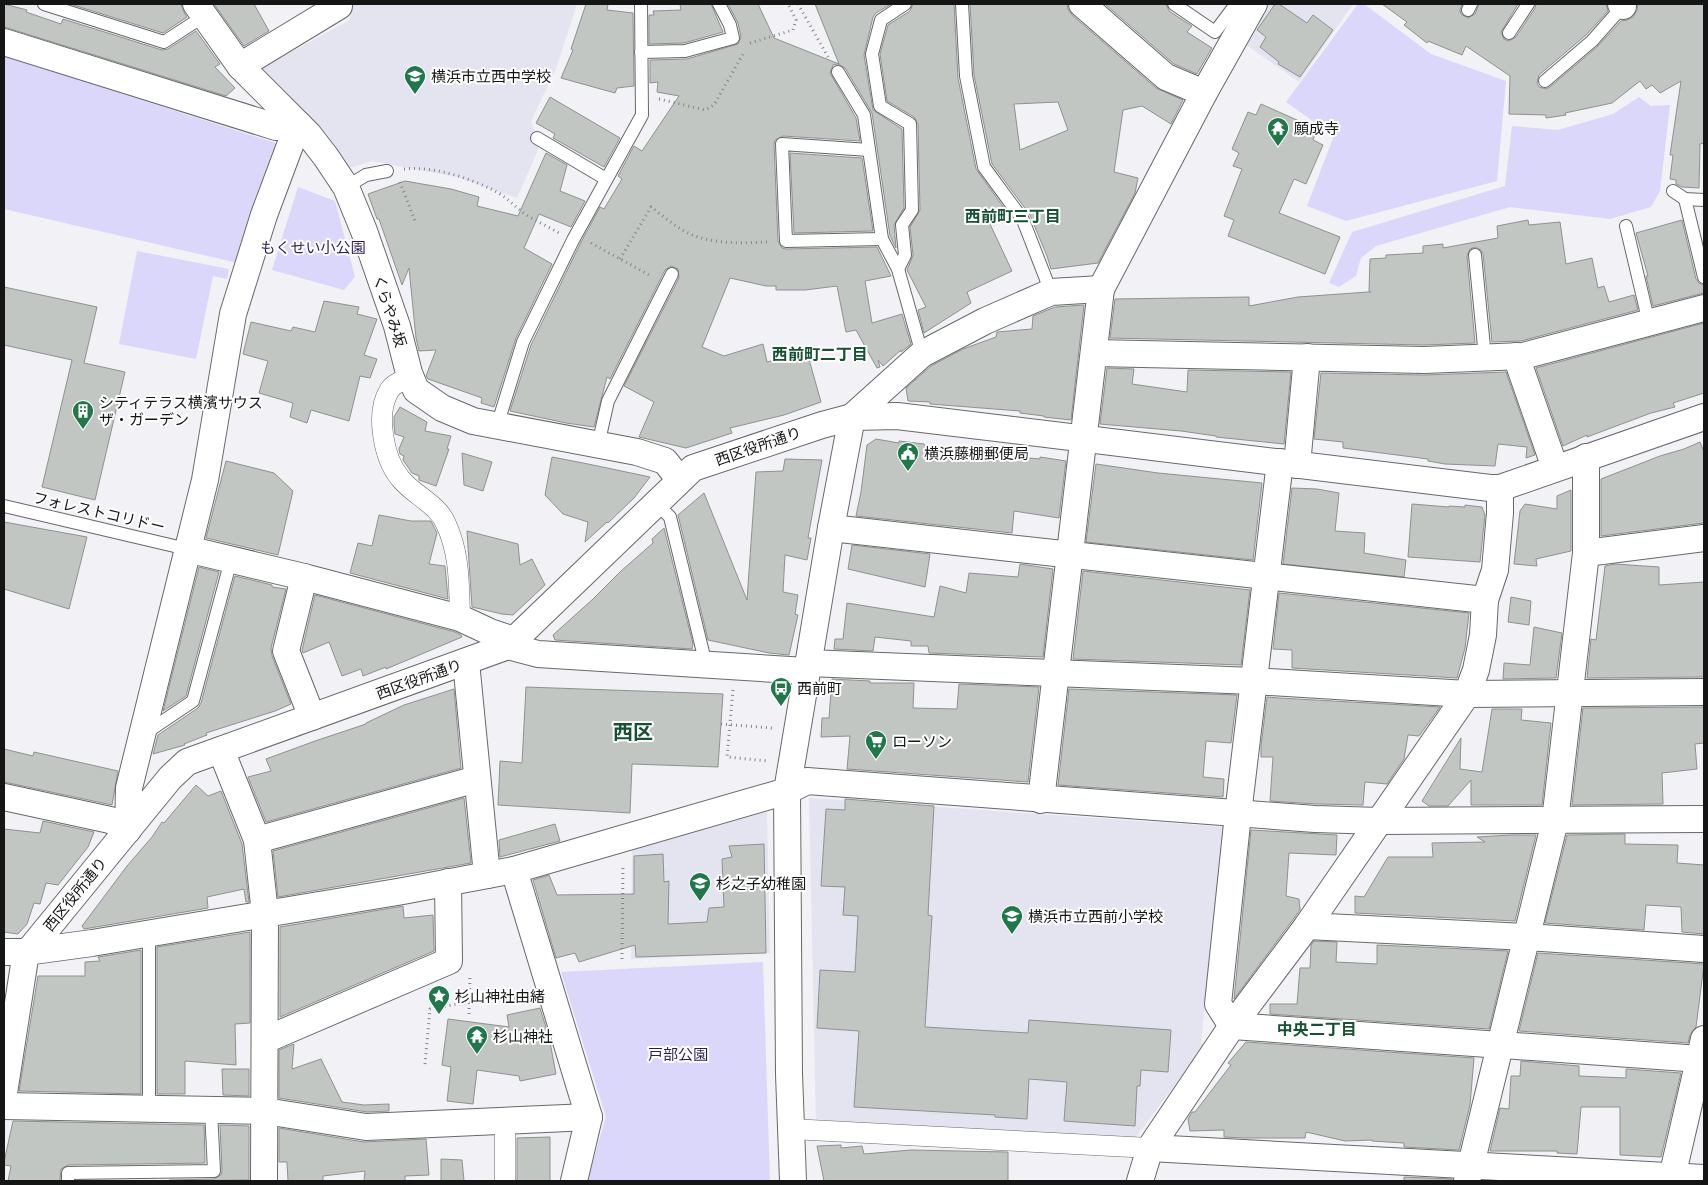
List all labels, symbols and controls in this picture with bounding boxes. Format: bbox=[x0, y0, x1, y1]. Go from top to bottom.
school or university icon: 横浜市立西中学校 bbox=[403, 64, 427, 95]
place label: 横浜市立西中学校 bbox=[431, 68, 551, 85]
temple icon: 願成寺 bbox=[1266, 116, 1290, 147]
place label: 願成寺 bbox=[1294, 120, 1339, 137]
district label: 西前町三丁目 bbox=[965, 207, 1061, 225]
park label: もくせい小公園 bbox=[260, 239, 366, 256]
street label: くらやみ坂 bbox=[370, 273, 410, 349]
district label: 西前町二丁目 bbox=[772, 345, 868, 363]
place label: シティテラス横濱サウス ザ・ガーデン bbox=[99, 394, 263, 428]
building icon: シティテラス横濱サウス ザ・ガーデン bbox=[71, 399, 95, 430]
street label: 西区役所通り bbox=[713, 423, 803, 469]
public building icon: 横浜藤棚郵便局 bbox=[896, 441, 920, 472]
place label: 横浜藤棚郵便局 bbox=[924, 445, 1029, 462]
street label: フォレストコリドー bbox=[31, 489, 167, 535]
street label: 西区役所通り bbox=[374, 656, 464, 702]
bus stop icon: 西前町 bbox=[769, 676, 793, 707]
place label: 西前町 bbox=[797, 680, 842, 697]
district label: 西区 bbox=[613, 720, 653, 743]
supermarket icon: ローソン bbox=[864, 729, 888, 760]
place label: ローソン bbox=[892, 733, 952, 750]
street label: 西区役所通り bbox=[40, 854, 110, 934]
school or university icon: 杉之子幼稚園 bbox=[688, 871, 712, 902]
place label: 杉之子幼稚園 bbox=[716, 875, 806, 892]
school or university icon: 横浜市立西前小学校 bbox=[1000, 904, 1024, 935]
place label: 横浜市立西前小学校 bbox=[1028, 908, 1163, 925]
place icon: 杉山神社由緒 bbox=[427, 984, 451, 1015]
place label: 杉山神社由緒 bbox=[455, 988, 545, 1005]
district label: 中央二丁目 bbox=[1277, 1020, 1357, 1038]
temple icon: 杉山神社 bbox=[465, 1024, 489, 1055]
place label: 杉山神社 bbox=[493, 1028, 553, 1045]
park label: 戸部公園 bbox=[648, 1046, 708, 1063]

